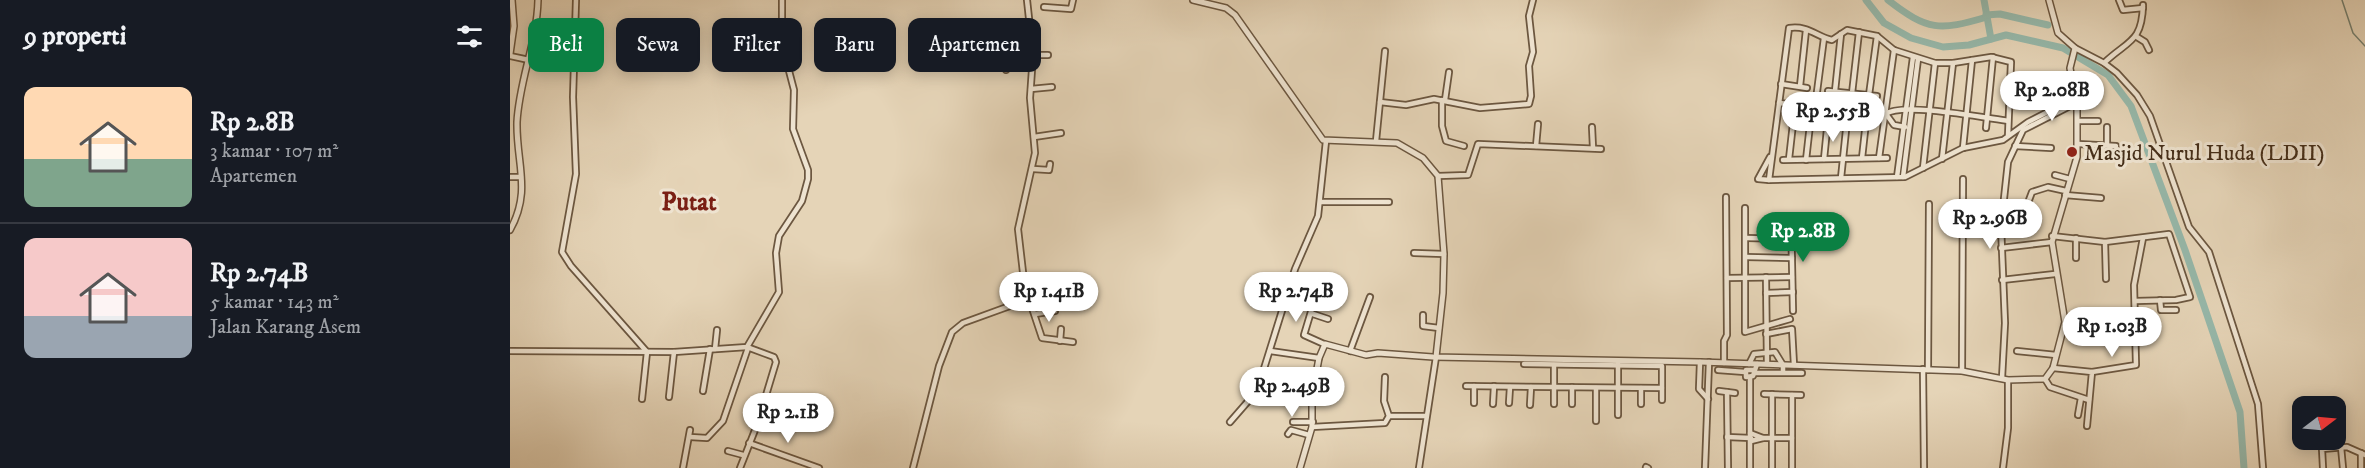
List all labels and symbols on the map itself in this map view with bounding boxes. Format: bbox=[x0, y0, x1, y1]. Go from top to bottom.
pin: Rp 2.08B bbox=[1990, 71, 2114, 122]
pin: Rp 2.55B bbox=[1771, 92, 1895, 143]
place label: Masjid Nurul Huda (LDII) bbox=[2084, 140, 2324, 167]
marker: Masjid Nurul Huda (LDII) bbox=[2065, 145, 2079, 159]
district label: Putat bbox=[661, 186, 717, 219]
pin: Rp 2.96B bbox=[1928, 199, 2052, 250]
pin: Rp 2.8B bbox=[1748, 212, 1858, 263]
pin: Rp 1.41B bbox=[987, 272, 1111, 323]
pin: Rp 2.74B bbox=[1234, 272, 1358, 323]
pin: Rp 1.03B bbox=[2050, 307, 2174, 358]
pin: Rp 2.49B bbox=[1230, 367, 1354, 418]
pin: Rp 2.1B bbox=[733, 393, 843, 444]
north arrow bbox=[2292, 396, 2346, 450]

